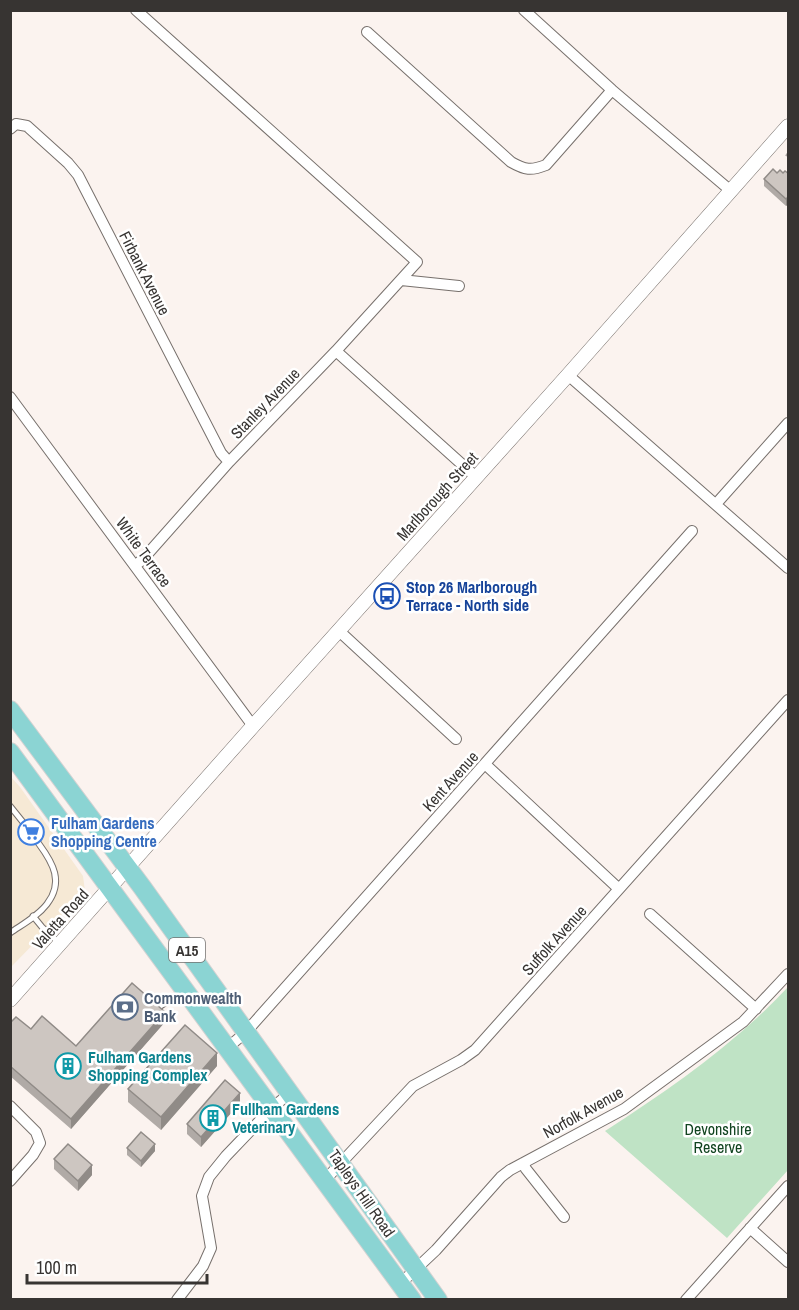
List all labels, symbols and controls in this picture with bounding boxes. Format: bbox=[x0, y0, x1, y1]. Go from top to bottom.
street label: Firbank Avenue bbox=[114, 227, 176, 319]
street label: Stanley Avenue bbox=[225, 363, 305, 443]
street label: Marlborough Street bbox=[391, 447, 483, 545]
street label: White Terrace bbox=[111, 513, 177, 591]
place label: Stop 26 Marlborough Terrace - North side bbox=[406, 576, 537, 616]
bus stop icon: Stop 26 Marlborough Terrace - North side bbox=[372, 581, 402, 611]
street label: Kent Avenue bbox=[417, 746, 483, 816]
place label: Fulham Gardens Shopping Centre bbox=[51, 812, 157, 852]
supermarket icon: Fulham Gardens Shopping Centre bbox=[16, 817, 46, 847]
street label: Valetta Road bbox=[27, 884, 93, 954]
street label: Suffolk Avenue bbox=[517, 900, 591, 980]
road number: A15 bbox=[169, 938, 205, 962]
place label: Commonwealth Bank bbox=[144, 987, 242, 1027]
bank icon: Commonwealth Bank bbox=[110, 992, 140, 1022]
place label: Fulham Gardens Shopping Complex bbox=[88, 1046, 208, 1086]
building icon: Fulham Gardens Shopping Complex bbox=[53, 1051, 83, 1081]
street label: Norfolk Avenue bbox=[539, 1081, 627, 1143]
place label: Fullham Gardens Veterinary bbox=[232, 1098, 339, 1138]
building icon: Fullham Gardens Veterinary bbox=[198, 1103, 228, 1133]
park label: Devonshire Reserve bbox=[684, 1118, 752, 1158]
street label: Tapleys Hill Road bbox=[324, 1145, 400, 1241]
scale bar bbox=[27, 1247, 207, 1285]
text: 100 m bbox=[36, 1255, 77, 1280]

